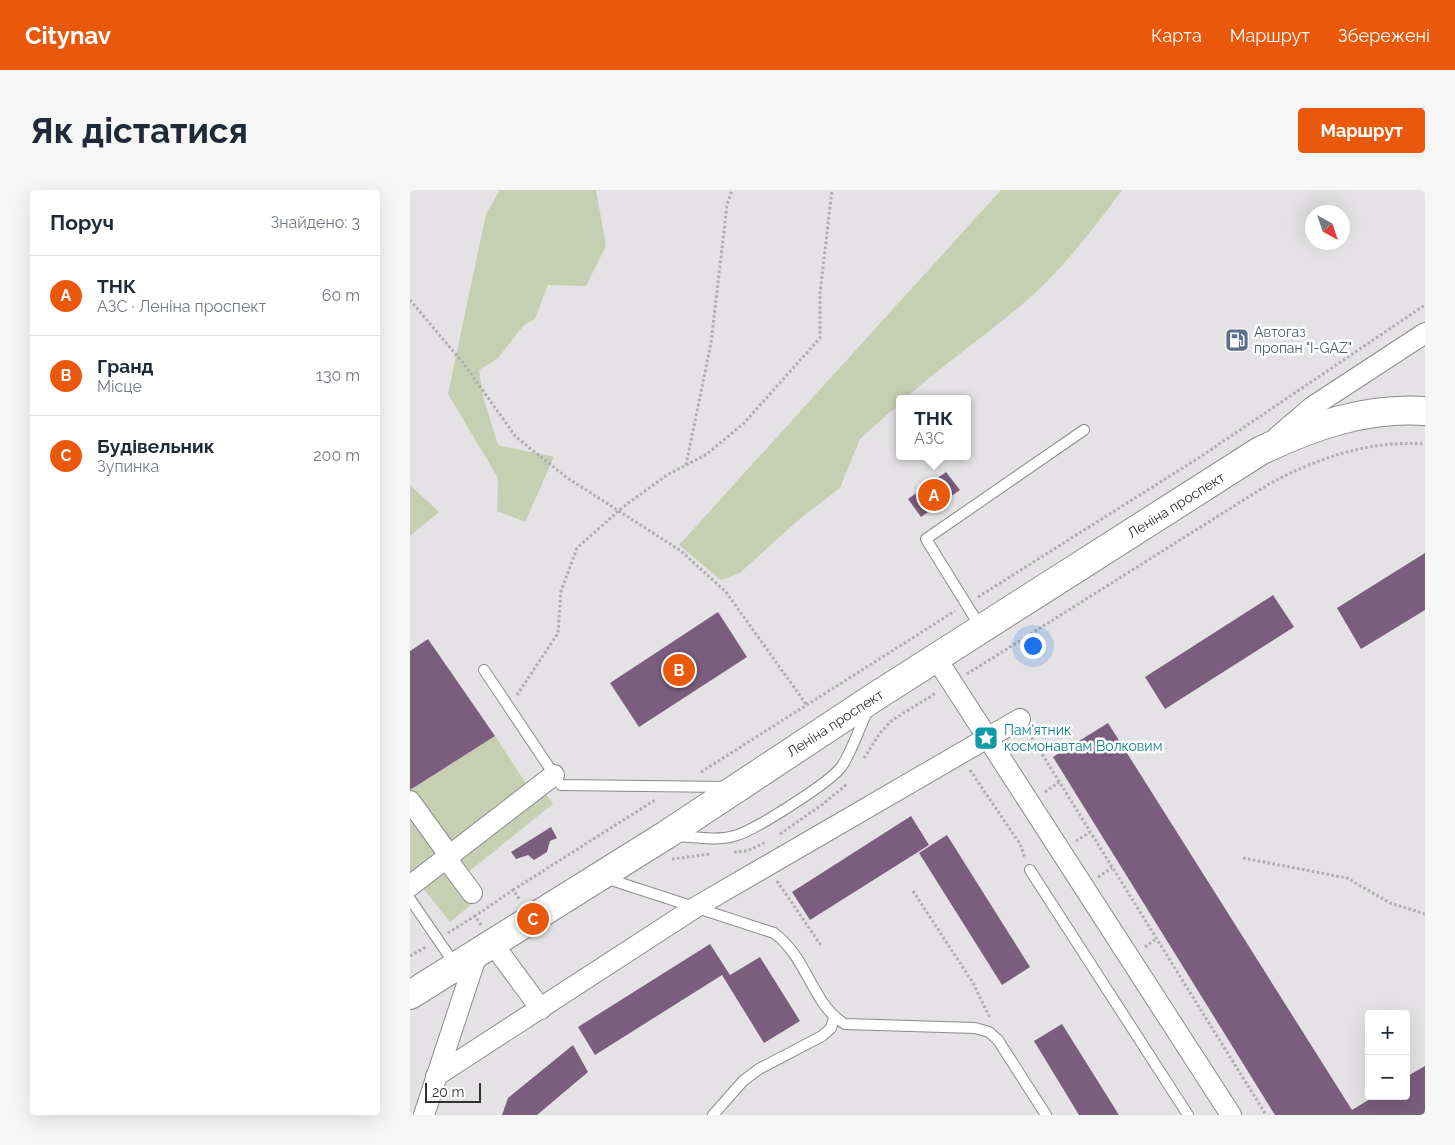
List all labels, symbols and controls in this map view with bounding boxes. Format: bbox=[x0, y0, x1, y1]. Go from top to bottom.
text: Citynav bbox=[25, 21, 111, 50]
text: Карта bbox=[1151, 25, 1202, 46]
text: Маршрут bbox=[1230, 25, 1310, 46]
text: Збережені bbox=[1338, 25, 1430, 46]
button: Маршрут bbox=[1298, 108, 1425, 153]
text: Як дістатися bbox=[30, 110, 248, 151]
north arrow bbox=[1305, 205, 1350, 250]
text: Поруч bbox=[50, 210, 114, 235]
text: Знайдено: 3 bbox=[271, 213, 360, 232]
text: ТНК bbox=[97, 275, 136, 297]
text: A bbox=[61, 286, 71, 305]
text: 60 m bbox=[322, 286, 360, 305]
text: АЗС · Леніна проспект bbox=[97, 297, 266, 316]
place label: Автогаз пропан "I-GAZ" bbox=[1254, 324, 1352, 356]
fuel station icon: Автогаз пропан "I-GAZ" bbox=[1224, 327, 1250, 353]
text: Гранд bbox=[97, 355, 154, 377]
text: B bbox=[61, 366, 71, 385]
text: 130 m bbox=[316, 366, 360, 385]
text: Місце bbox=[97, 377, 142, 396]
popup bbox=[896, 395, 971, 460]
text: ТНК bbox=[914, 407, 953, 429]
text: АЗС bbox=[914, 429, 944, 448]
text: Будівельник bbox=[97, 435, 214, 457]
text: C bbox=[61, 446, 71, 465]
text: 200 m bbox=[313, 446, 360, 465]
text: Зупинка bbox=[97, 457, 159, 476]
street label: Леніна проспект bbox=[1124, 468, 1228, 541]
pin: A bbox=[918, 476, 950, 514]
your location bbox=[1020, 633, 1046, 659]
pin: B bbox=[663, 651, 695, 689]
street label: Леніна проспект bbox=[784, 686, 886, 760]
place label: Пам'ятник космонавтам Волковим bbox=[1004, 722, 1162, 754]
place icon: Пам'ятник космонавтам Волковим bbox=[973, 725, 999, 751]
pin: C bbox=[517, 900, 549, 938]
map controls bbox=[1365, 1010, 1410, 1100]
button: + bbox=[1365, 1010, 1410, 1055]
button: − bbox=[1365, 1055, 1410, 1100]
scale bar bbox=[425, 1080, 481, 1103]
text: 20 m bbox=[432, 1084, 464, 1100]

